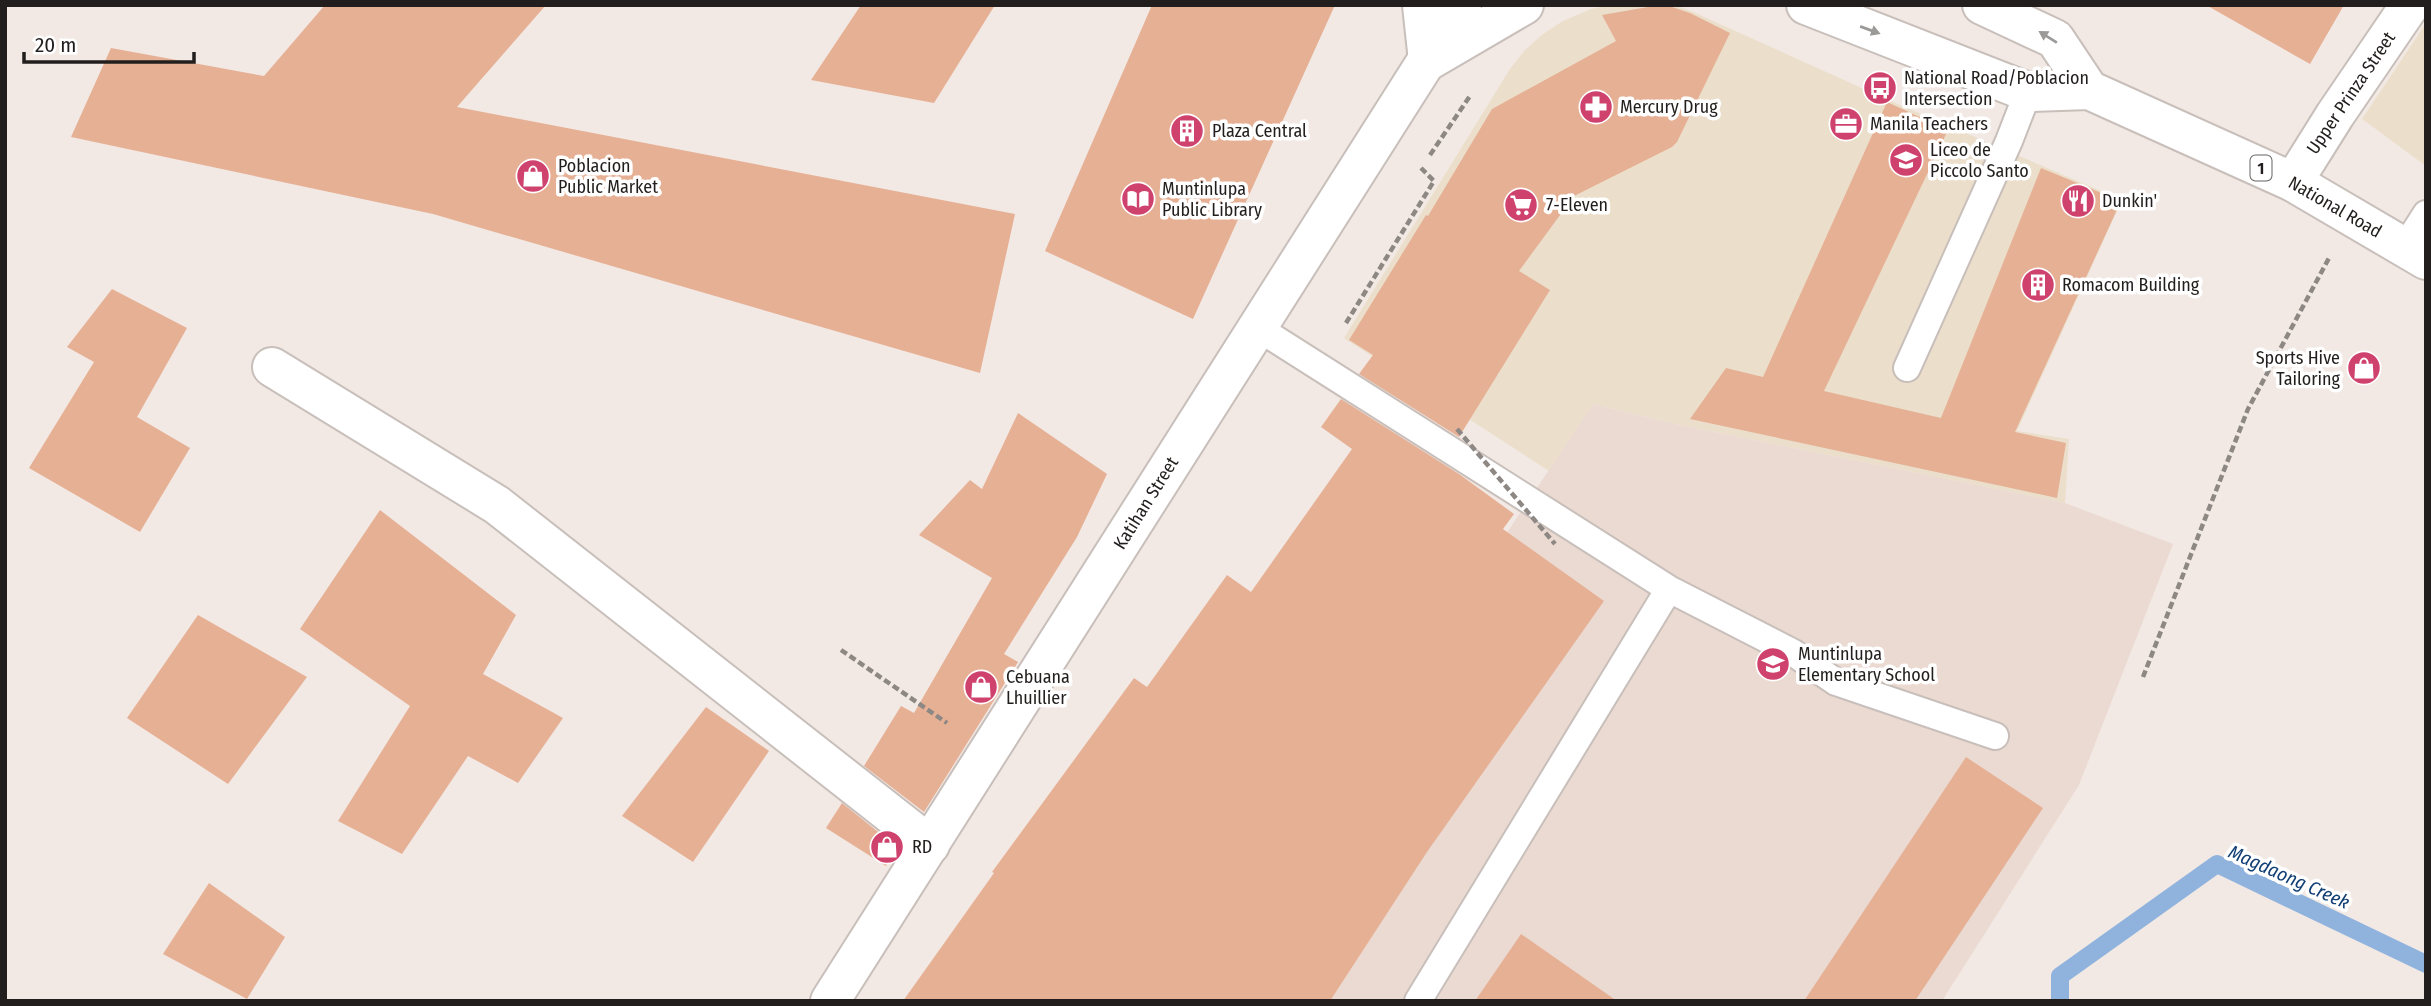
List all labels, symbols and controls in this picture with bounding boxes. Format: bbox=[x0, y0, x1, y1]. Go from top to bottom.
scale bar bbox=[24, 21, 194, 65]
one-way arrow bbox=[1859, 25, 1880, 36]
street label: Upper Prinza Street bbox=[2302, 28, 2400, 158]
one-way arrow bbox=[2038, 31, 2058, 44]
text: 20 m bbox=[35, 32, 76, 58]
place label: National Road/Poblacion Intersection bbox=[1904, 67, 2089, 110]
bus stop icon: National Road/Poblacion Intersection bbox=[1861, 69, 1899, 107]
pharmacy icon: Mercury Drug bbox=[1577, 88, 1615, 126]
place label: Mercury Drug bbox=[1620, 96, 1718, 118]
office icon: Manila Teachers bbox=[1827, 105, 1865, 143]
building icon: Plaza Central bbox=[1168, 112, 1206, 150]
place label: Manila Teachers bbox=[1870, 113, 1988, 135]
place label: Plaza Central bbox=[1212, 120, 1307, 142]
place label: Liceo de Piccolo Santo bbox=[1930, 139, 2029, 182]
school or university icon: Liceo de Piccolo Santo bbox=[1887, 141, 1925, 179]
place label: Poblacion Public Market bbox=[558, 155, 658, 198]
road number: 1 bbox=[2250, 156, 2272, 180]
shop icon: Poblacion Public Market bbox=[514, 157, 552, 195]
street label: National Road bbox=[2284, 171, 2386, 243]
place label: Muntinlupa Public Library bbox=[1162, 178, 1262, 221]
library icon: Muntinlupa Public Library bbox=[1119, 180, 1157, 218]
restaurant icon: Dunkin' bbox=[2059, 182, 2097, 220]
supermarket icon: 7-Eleven bbox=[1502, 186, 1540, 224]
place label: Dunkin' bbox=[2102, 190, 2157, 212]
place label: 7-Eleven bbox=[1546, 194, 1608, 216]
building icon: Romacom Building bbox=[2019, 266, 2057, 304]
place label: Romacom Building bbox=[2062, 274, 2200, 296]
place label: Sports Hive Tailoring bbox=[2256, 347, 2341, 390]
shop icon: Sports Hive Tailoring bbox=[2345, 349, 2383, 387]
street label: Katihan Street bbox=[1109, 453, 1183, 553]
place label: Muntinlupa Elementary School bbox=[1798, 643, 1935, 686]
school or university icon: Muntinlupa Elementary School bbox=[1754, 645, 1792, 683]
place label: Cebuana Lhuillier bbox=[1006, 666, 1070, 709]
shop icon: Cebuana Lhuillier bbox=[962, 668, 1000, 706]
shop icon: RD bbox=[868, 828, 906, 866]
place label: RD bbox=[912, 836, 932, 858]
water label: Magdaong Creek bbox=[2225, 840, 2353, 914]

